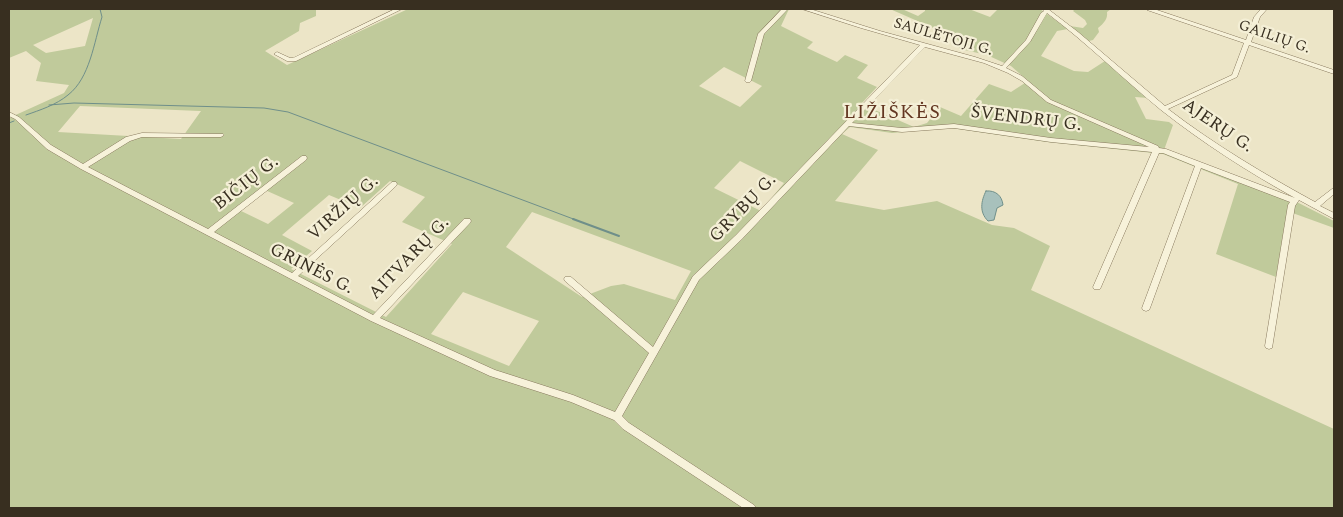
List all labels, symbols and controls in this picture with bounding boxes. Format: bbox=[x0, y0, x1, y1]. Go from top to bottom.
street label: SAULĖTOJI G. bbox=[891, 15, 995, 61]
street label: GAILIŲ G. bbox=[1236, 17, 1312, 59]
street label: AJERŲ G. bbox=[1177, 95, 1257, 159]
district label: LIŽIŠKĖS bbox=[842, 102, 942, 126]
street label: ŠVENDRŲ G. bbox=[969, 102, 1083, 138]
street label: BIČIŲ G. bbox=[210, 152, 284, 216]
street label: GRYBŲ G. bbox=[706, 170, 782, 248]
street label: VIRŽIŲ G. bbox=[304, 172, 384, 246]
street label: AITVARŲ G. bbox=[365, 213, 455, 305]
street label: GRINĖS G. bbox=[266, 240, 356, 300]

